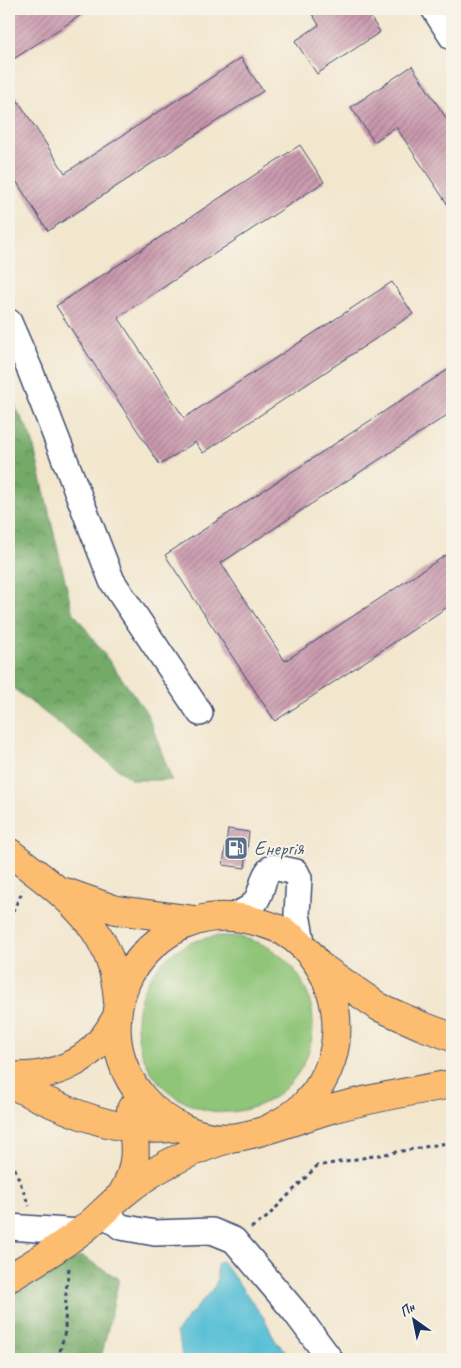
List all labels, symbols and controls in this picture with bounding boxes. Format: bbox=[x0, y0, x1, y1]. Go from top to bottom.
fuel station icon: Енергія bbox=[223, 835, 249, 861]
place label: Енергія bbox=[254, 836, 304, 861]
north arrow bbox=[388, 1296, 438, 1346]
text: Пн bbox=[396, 1298, 419, 1321]

